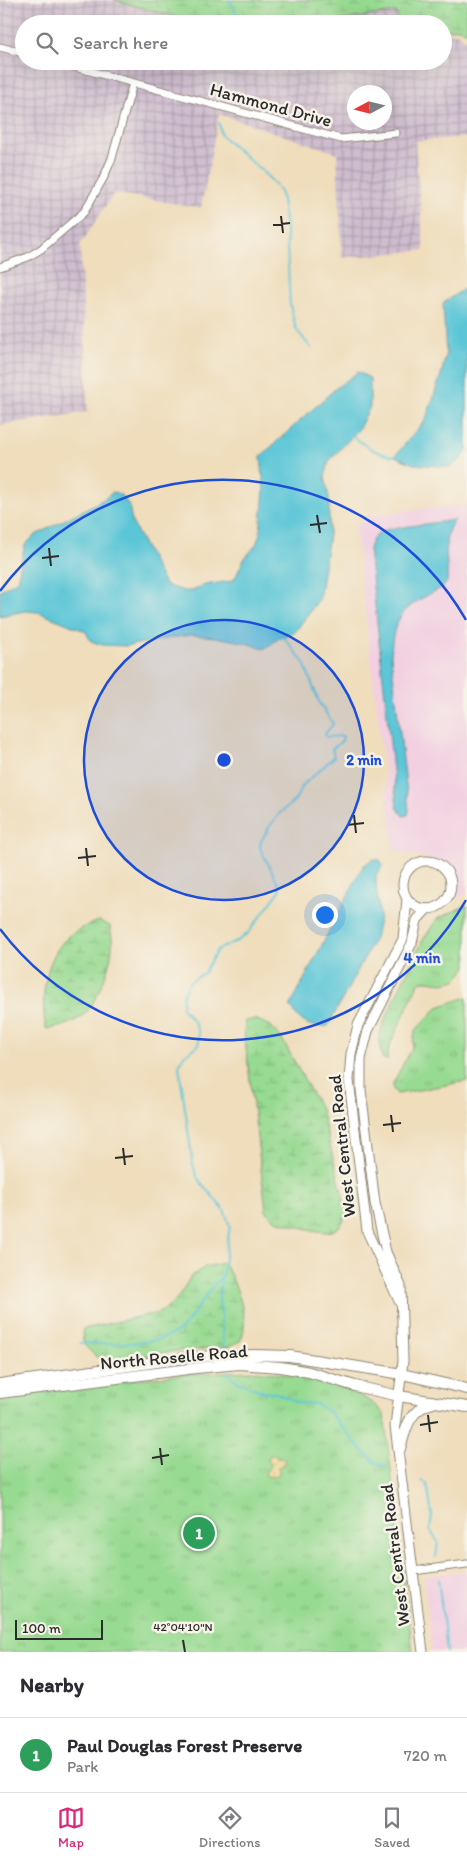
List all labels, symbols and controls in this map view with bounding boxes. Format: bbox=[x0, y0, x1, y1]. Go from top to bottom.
search box bbox=[15, 15, 452, 70]
icon: search bbox=[33, 29, 61, 57]
text: Search here bbox=[73, 31, 168, 54]
street label: Hammond Drive bbox=[208, 78, 334, 132]
north arrow bbox=[347, 85, 392, 130]
centre of rings bbox=[215, 751, 233, 769]
text: 2 min bbox=[346, 751, 383, 769]
your location bbox=[312, 902, 338, 928]
text: 4 min bbox=[404, 949, 441, 967]
street label: West Central Road bbox=[324, 1074, 360, 1218]
street label: North Roselle Road bbox=[99, 1340, 249, 1374]
street label: West Central Road bbox=[375, 1482, 415, 1627]
pin: 1 bbox=[183, 1514, 215, 1552]
scale bar bbox=[15, 1617, 102, 1640]
text: 100 m bbox=[22, 1620, 61, 1637]
text: 42°04'10"N bbox=[153, 1620, 213, 1634]
text: Nearby bbox=[20, 1672, 84, 1697]
text: Paul Douglas Forest Preserve bbox=[67, 1734, 302, 1757]
text: 1 bbox=[32, 1746, 40, 1765]
text: 720 m bbox=[404, 1746, 447, 1765]
text: Park bbox=[67, 1757, 98, 1776]
tab: Map bbox=[57, 1804, 85, 1851]
tab: Directions bbox=[199, 1804, 260, 1851]
tab: Saved bbox=[374, 1804, 410, 1851]

